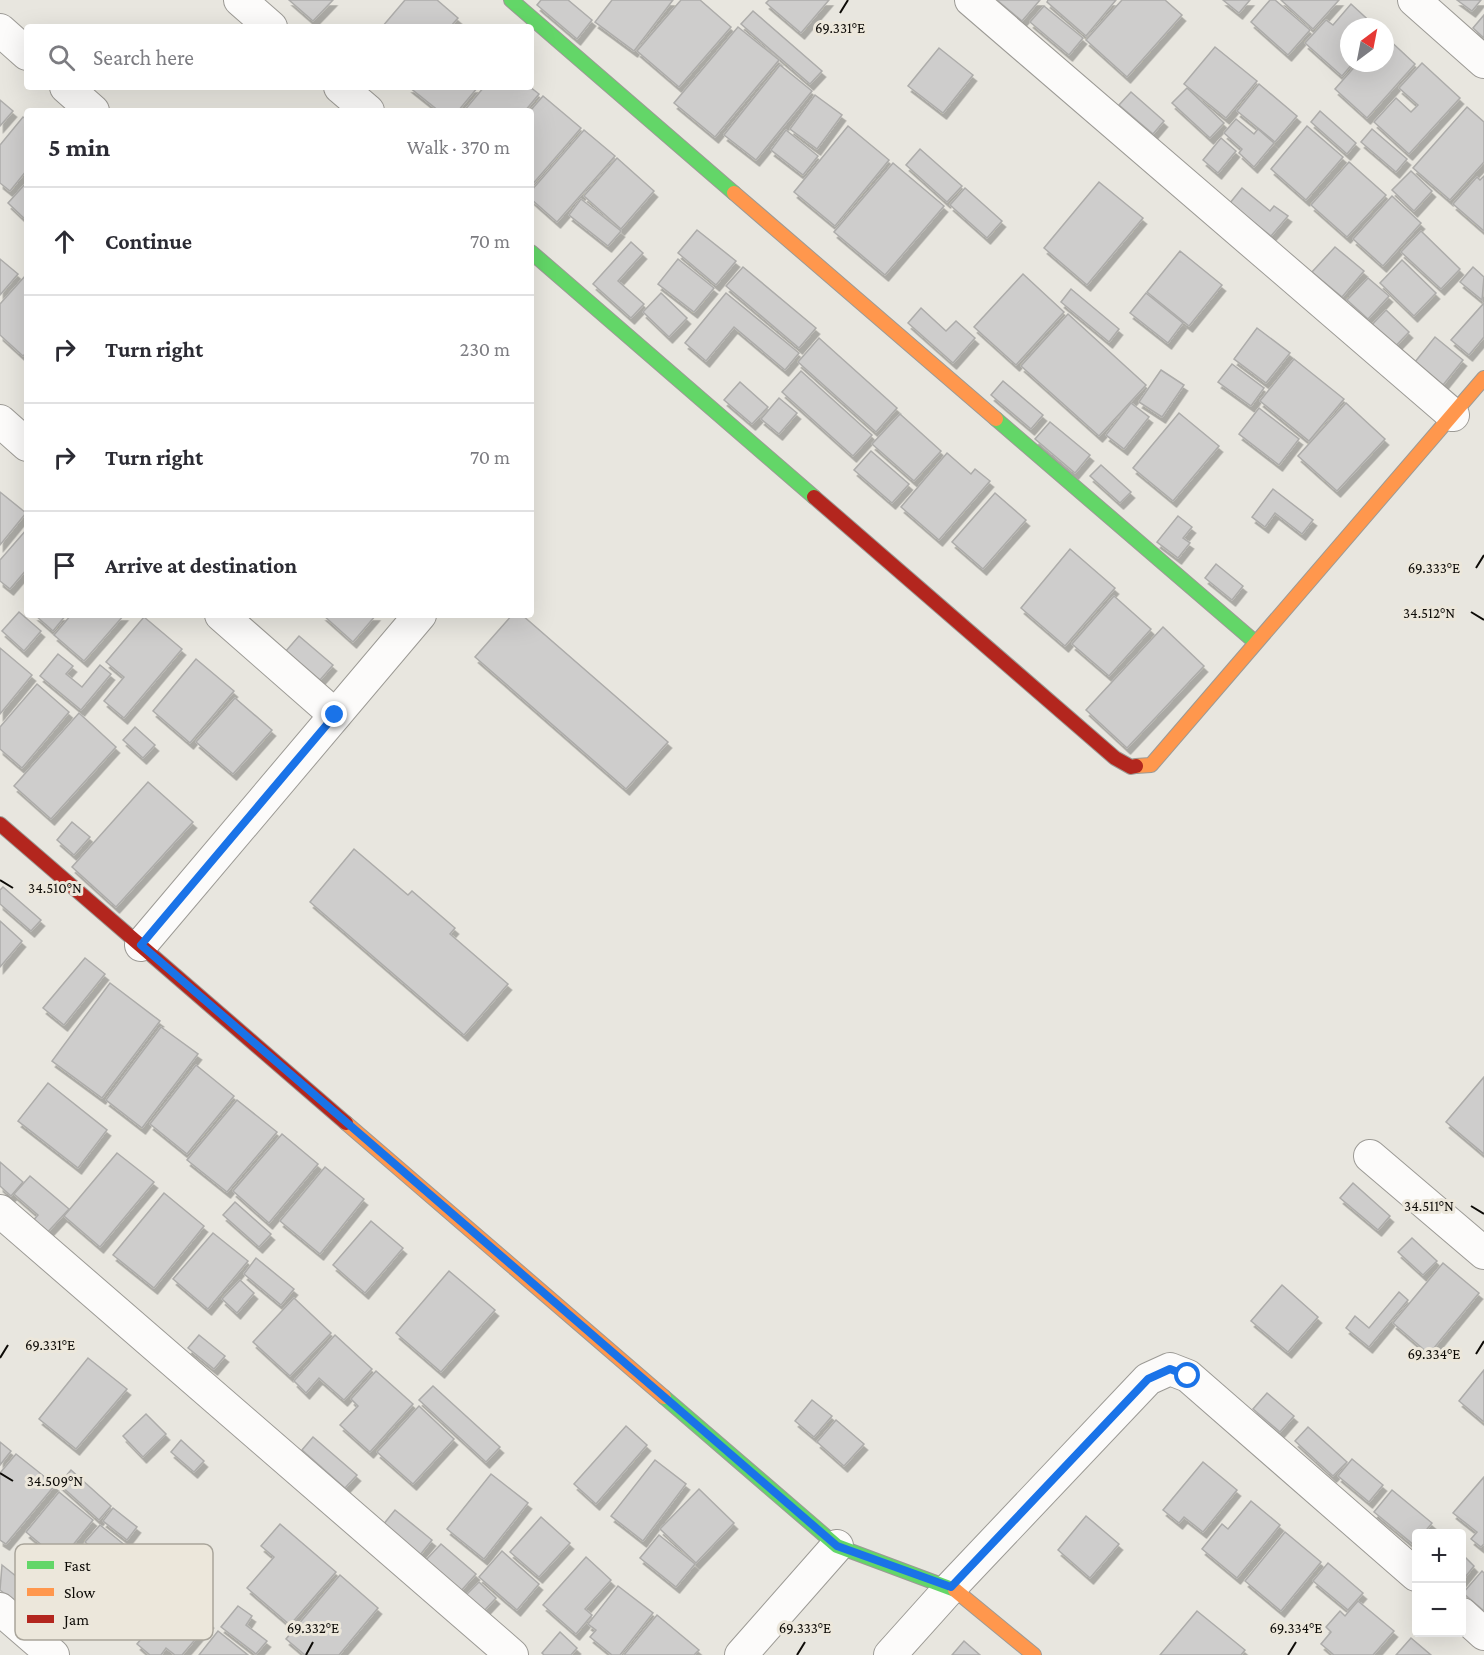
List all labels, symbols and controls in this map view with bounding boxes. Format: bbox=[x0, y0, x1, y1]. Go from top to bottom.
north arrow bbox=[1340, 18, 1394, 72]
text: 69.331°E bbox=[815, 20, 865, 36]
search box bbox=[24, 24, 534, 90]
icon: search bbox=[45, 41, 78, 74]
text: Search here bbox=[93, 45, 194, 70]
text: 5 min bbox=[48, 133, 110, 162]
text: Walk · 370 m bbox=[407, 136, 510, 158]
icon: ahead bbox=[48, 225, 81, 258]
text: Continue bbox=[105, 229, 192, 254]
text: 70 m bbox=[470, 230, 510, 252]
icon: right bbox=[48, 333, 81, 366]
text: Turn right bbox=[105, 337, 203, 362]
text: 230 m bbox=[460, 338, 510, 360]
icon: right bbox=[48, 441, 81, 474]
text: Turn right bbox=[105, 445, 203, 470]
text: 70 m bbox=[470, 446, 510, 468]
icon: arrive bbox=[48, 549, 81, 582]
text: Arrive at destination bbox=[105, 553, 297, 578]
text: 69.333°E bbox=[1408, 560, 1460, 576]
text: 34.512°N bbox=[1403, 605, 1455, 621]
route end bbox=[321, 701, 347, 727]
text: 34.510°N bbox=[28, 880, 82, 896]
text: 34.511°N bbox=[1404, 1198, 1454, 1214]
text: 69.331°E bbox=[25, 1337, 75, 1353]
text: 69.334°E bbox=[1407, 1346, 1461, 1362]
route start bbox=[1174, 1362, 1200, 1388]
text: 34.509°N bbox=[27, 1473, 83, 1489]
map controls bbox=[1412, 1529, 1466, 1637]
button: + bbox=[1412, 1529, 1466, 1583]
legend bbox=[15, 1544, 213, 1640]
text: Fast bbox=[64, 1557, 91, 1574]
button: − bbox=[1412, 1583, 1466, 1637]
text: Slow bbox=[64, 1584, 96, 1601]
text: Jam bbox=[62, 1611, 89, 1629]
text: 69.332°E bbox=[287, 1620, 339, 1636]
text: 69.333°E bbox=[779, 1620, 831, 1636]
text: 69.334°E bbox=[1269, 1620, 1323, 1636]

